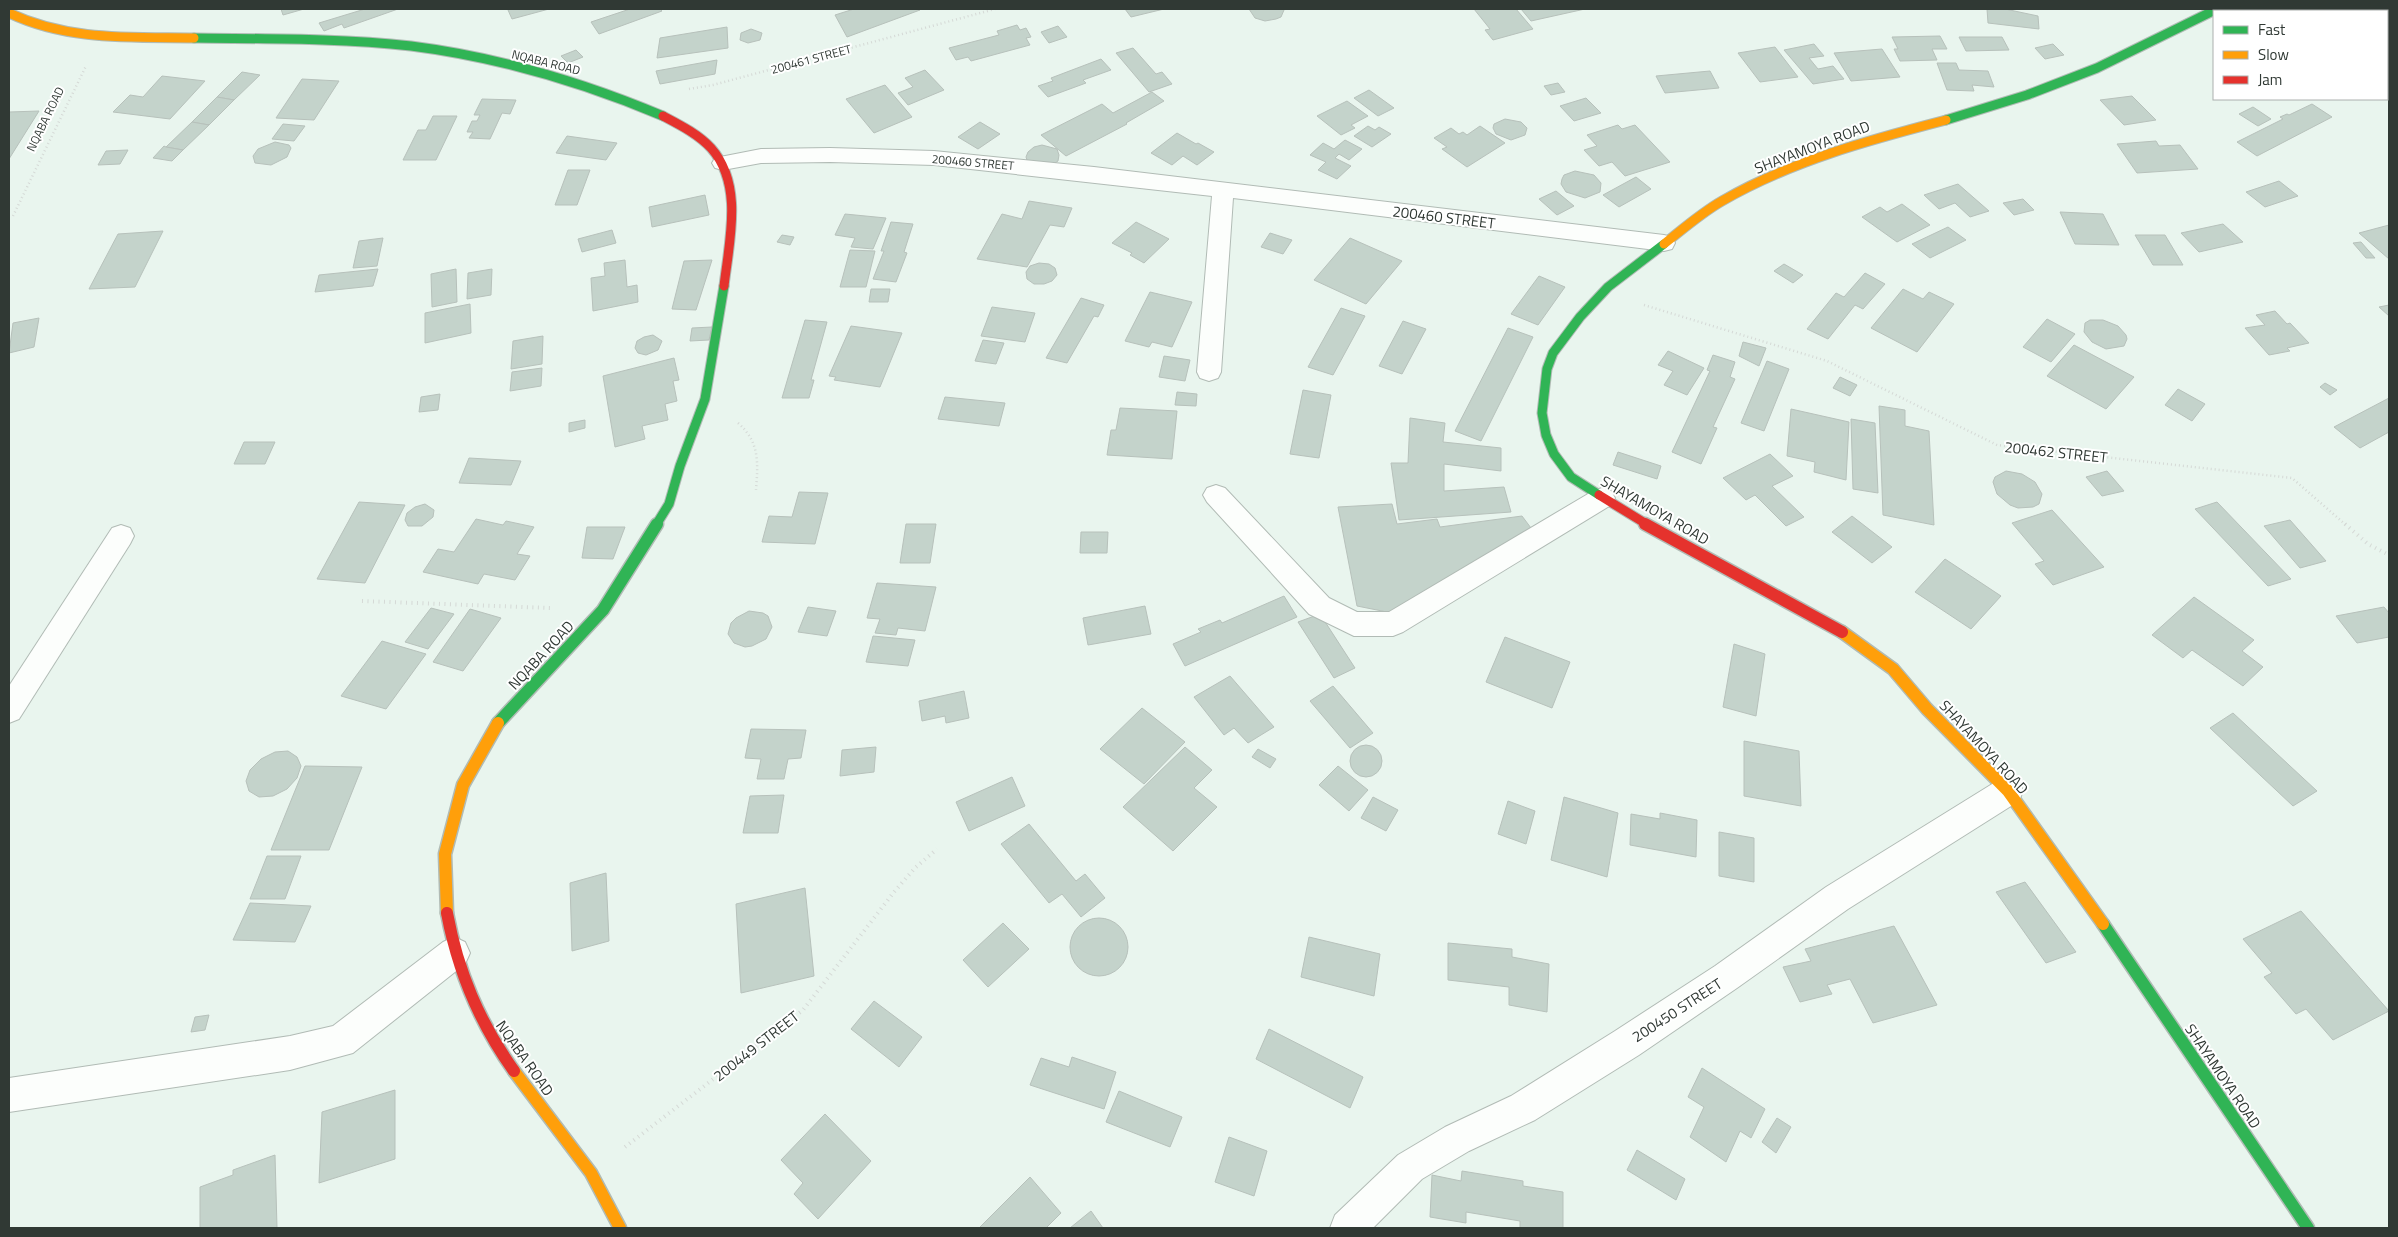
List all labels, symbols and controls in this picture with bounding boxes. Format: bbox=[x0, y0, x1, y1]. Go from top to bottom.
legend bbox=[2213, 10, 2388, 100]
text: Fast bbox=[2258, 18, 2286, 41]
street label: 200461 STREET bbox=[769, 39, 854, 79]
text: Slow bbox=[2258, 43, 2289, 66]
street label: NQABA ROAD bbox=[510, 44, 583, 80]
text: Jam bbox=[2258, 68, 2282, 91]
street label: NQABA ROAD bbox=[21, 83, 69, 155]
street label: SHAYAMOYA ROAD bbox=[1751, 114, 1873, 180]
street label: 200460 STREET bbox=[931, 149, 1016, 175]
street label: 200460 STREET bbox=[1391, 199, 1497, 235]
street label: 200462 STREET bbox=[2003, 435, 2109, 469]
street label: SHAYAMOYA ROAD bbox=[1596, 470, 1714, 550]
street label: NQABA ROAD bbox=[503, 615, 579, 695]
street label: SHAYAMOYA ROAD bbox=[1934, 695, 2034, 799]
street label: 200450 STREET bbox=[1627, 972, 1727, 1048]
street label: 200449 STREET bbox=[708, 1005, 804, 1087]
street label: NQABA ROAD bbox=[490, 1015, 560, 1101]
street label: SHAYAMOYA ROAD bbox=[2179, 1019, 2267, 1133]

